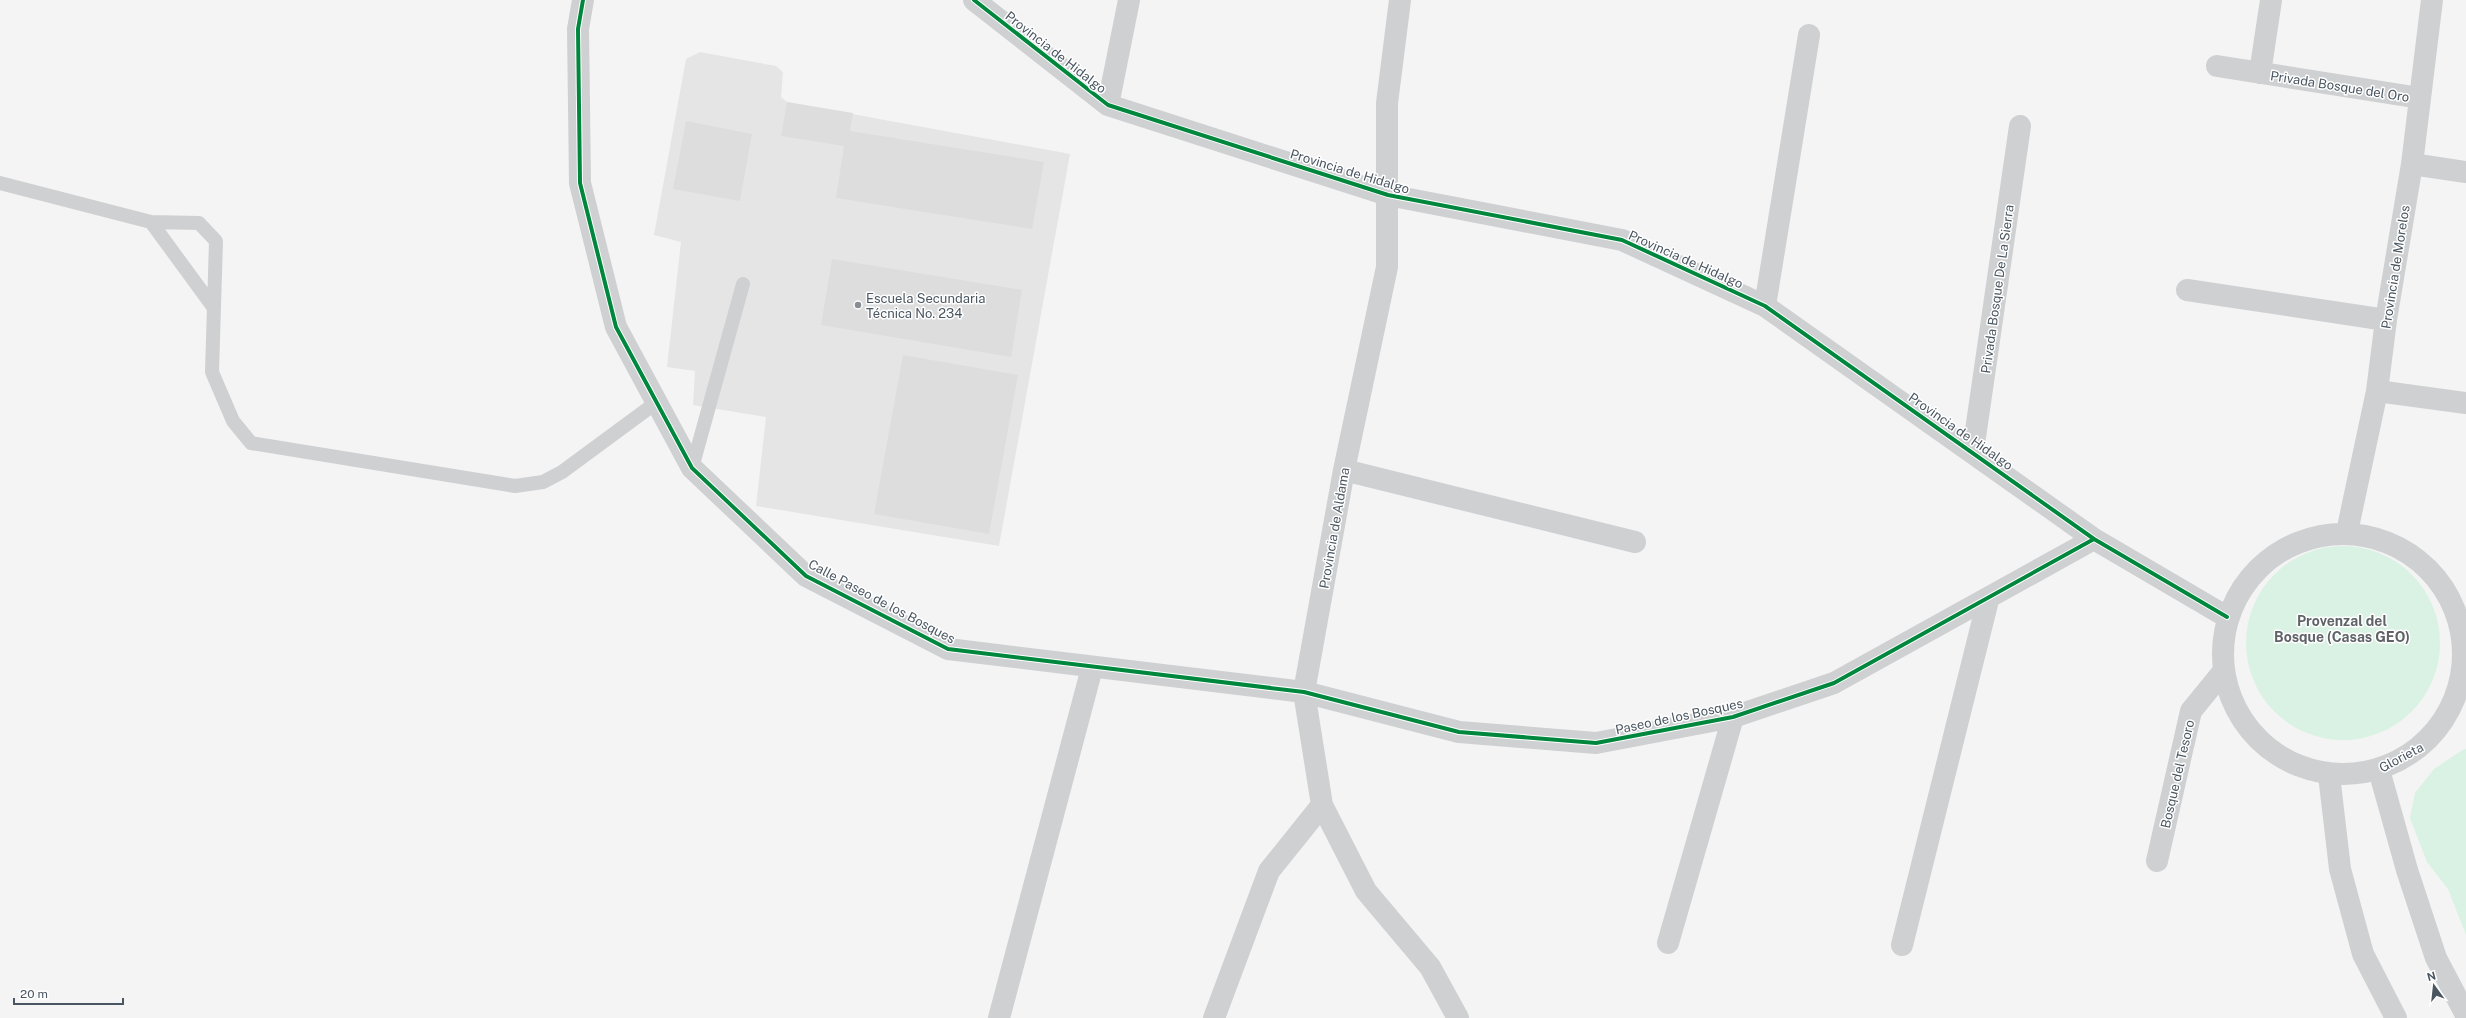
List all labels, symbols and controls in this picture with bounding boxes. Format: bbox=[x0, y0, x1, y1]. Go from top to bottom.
street label: Provincia de Hidalgo bbox=[1002, 8, 1109, 96]
street label: Privada Bosque del Oro bbox=[2269, 68, 2410, 105]
street label: Provincia de Hidalgo bbox=[1288, 146, 1411, 197]
street label: Privada Bosque De La Sierra bbox=[1978, 204, 2017, 374]
street label: Provincia de Morelos bbox=[2378, 204, 2413, 330]
street label: Provincia de Hidalgo bbox=[1626, 227, 1745, 291]
place label: Escuela Secundaria Técnica No. 234 bbox=[866, 291, 985, 321]
marker: Escuela Secundaria Técnica No. 234 bbox=[853, 300, 863, 310]
street label: Provincia de Hidalgo bbox=[1906, 390, 2016, 473]
street label: Provincia de Aldama bbox=[1316, 466, 1353, 590]
street label: Calle Paseo de los Bosques bbox=[806, 556, 958, 647]
district label: Provenzal del Bosque (Casas GEO) bbox=[2274, 613, 2410, 645]
street label: Paseo de los Bosques bbox=[1614, 696, 1744, 737]
street label: Bosque del Tesoro bbox=[2158, 718, 2197, 830]
street label: Glorieta bbox=[2376, 740, 2426, 775]
north arrow bbox=[2414, 966, 2454, 1006]
text: N bbox=[2426, 969, 2437, 983]
scale bar bbox=[14, 980, 123, 1006]
text: 20 m bbox=[20, 987, 48, 1001]

